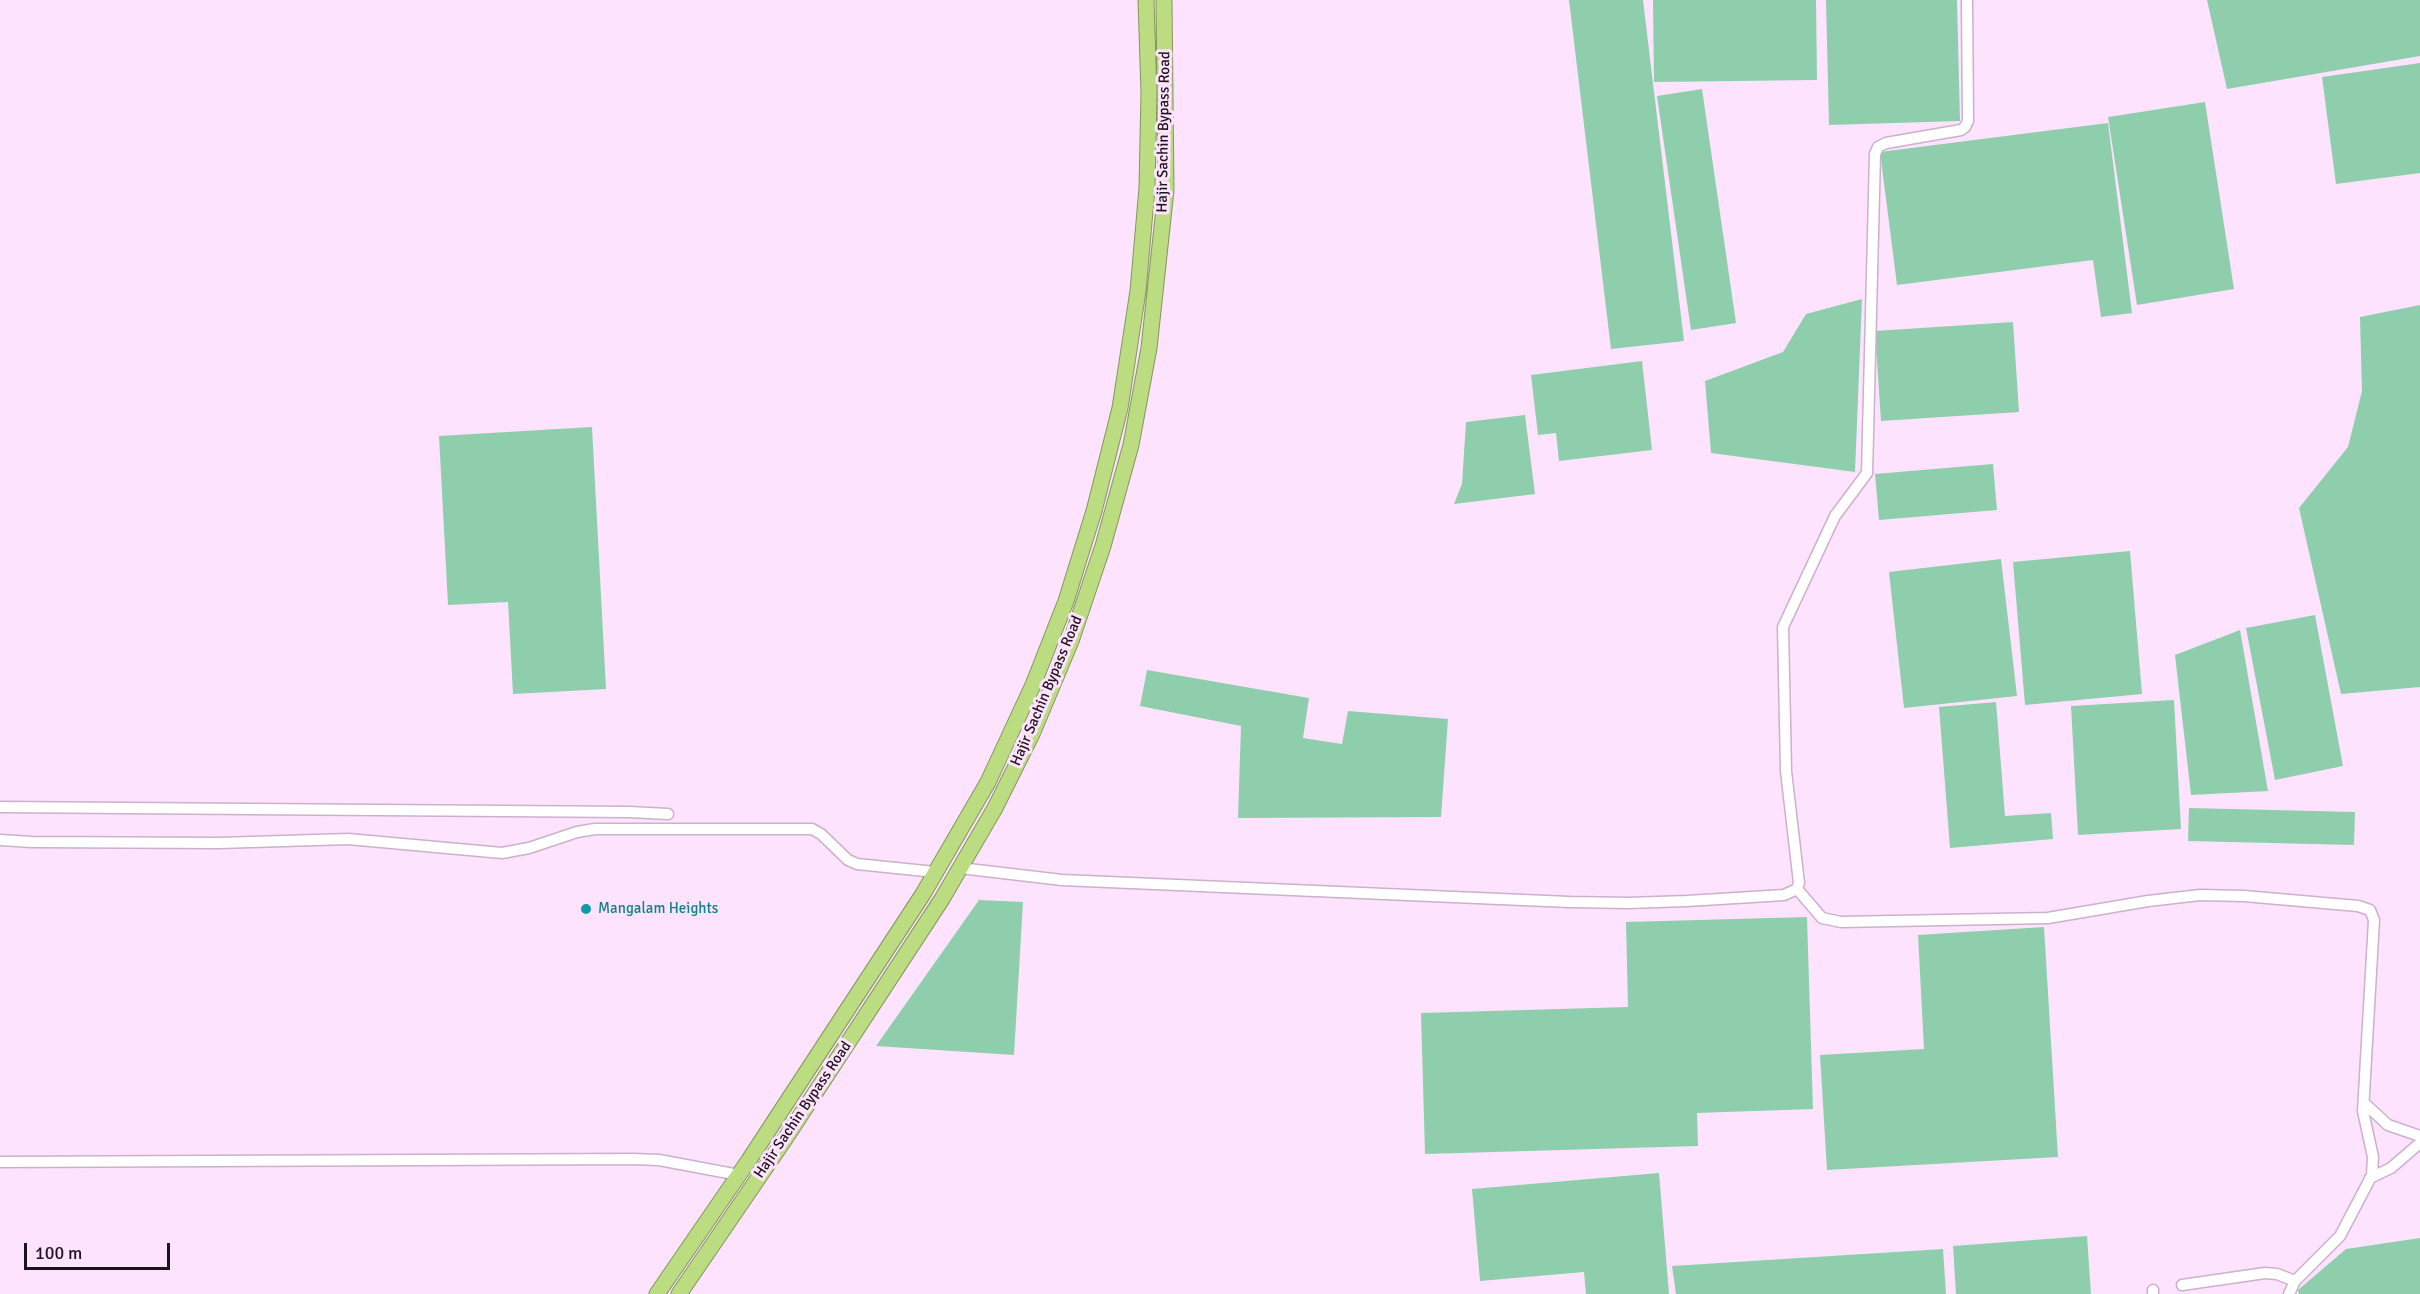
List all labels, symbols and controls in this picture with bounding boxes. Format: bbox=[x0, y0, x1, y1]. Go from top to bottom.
street label: Hajir Sachin Bypass Road bbox=[1154, 51, 1174, 213]
street label: Hajir Sachin Bypass Road bbox=[1007, 613, 1087, 769]
place label: Mangalam Heights bbox=[598, 900, 718, 918]
marker: Mangalam Heights bbox=[579, 902, 593, 916]
street label: Hajir Sachin Bypass Road bbox=[750, 1038, 856, 1182]
scale bar bbox=[27, 1231, 172, 1269]
text: 100 m bbox=[35, 1242, 82, 1264]

